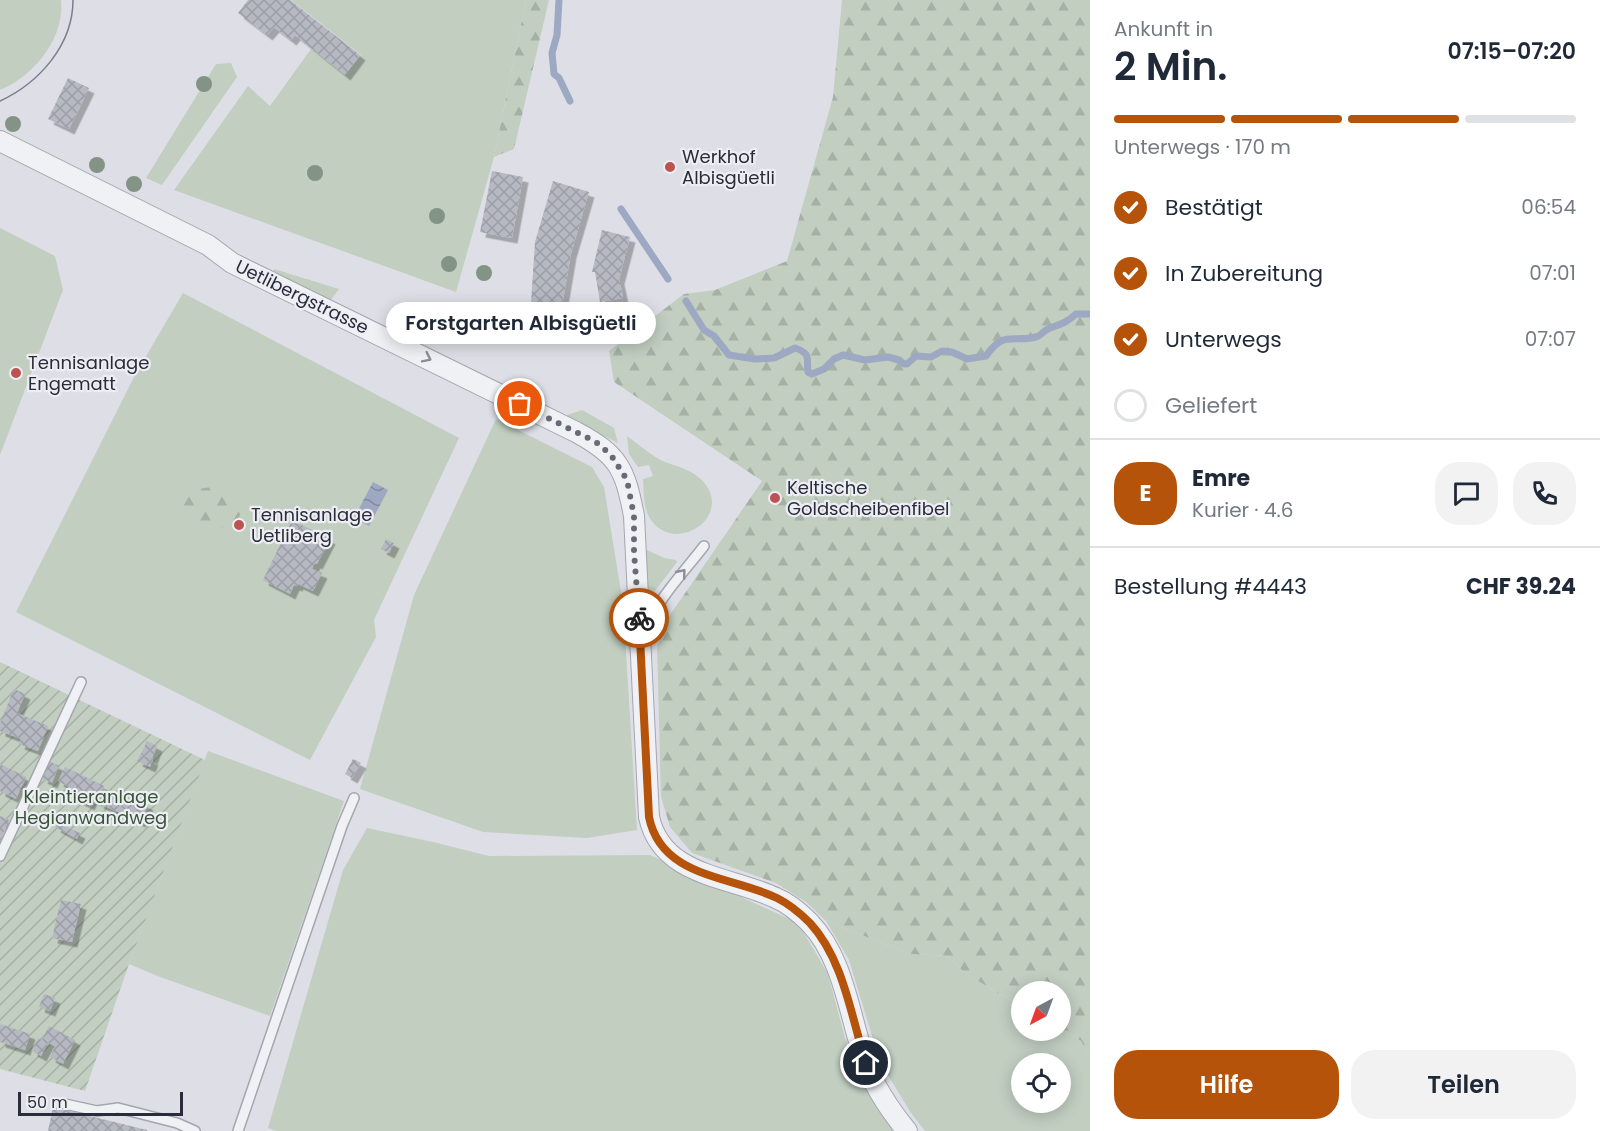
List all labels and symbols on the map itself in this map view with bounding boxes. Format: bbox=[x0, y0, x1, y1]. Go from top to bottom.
place label: Werkhof Albisgüetli bbox=[682, 144, 775, 190]
marker: Werkhof Albisgüetli bbox=[663, 160, 677, 174]
street label: Uetlibergstrasse bbox=[231, 253, 373, 340]
callout: Forstgarten Albisgüetli bbox=[385, 302, 655, 344]
place label: Tennisanlage Engematt bbox=[28, 350, 149, 396]
one-way arrow bbox=[421, 351, 432, 363]
marker: Tennisanlage Engematt bbox=[9, 366, 23, 380]
pin bbox=[494, 378, 545, 429]
place label: Keltische Goldscheibenfibel bbox=[787, 475, 950, 521]
marker: Keltische Goldscheibenfibel bbox=[768, 491, 782, 505]
place label: Tennisanlage Uetliberg bbox=[251, 502, 372, 548]
marker: Tennisanlage Uetliberg bbox=[232, 518, 246, 532]
one-way arrow bbox=[675, 569, 686, 580]
courier bbox=[609, 588, 669, 648]
park label: Kleintieranlage Hegianwandweg bbox=[15, 784, 167, 830]
north arrow bbox=[1011, 981, 1071, 1041]
pin bbox=[840, 1037, 891, 1088]
scale bar bbox=[18, 1089, 183, 1116]

